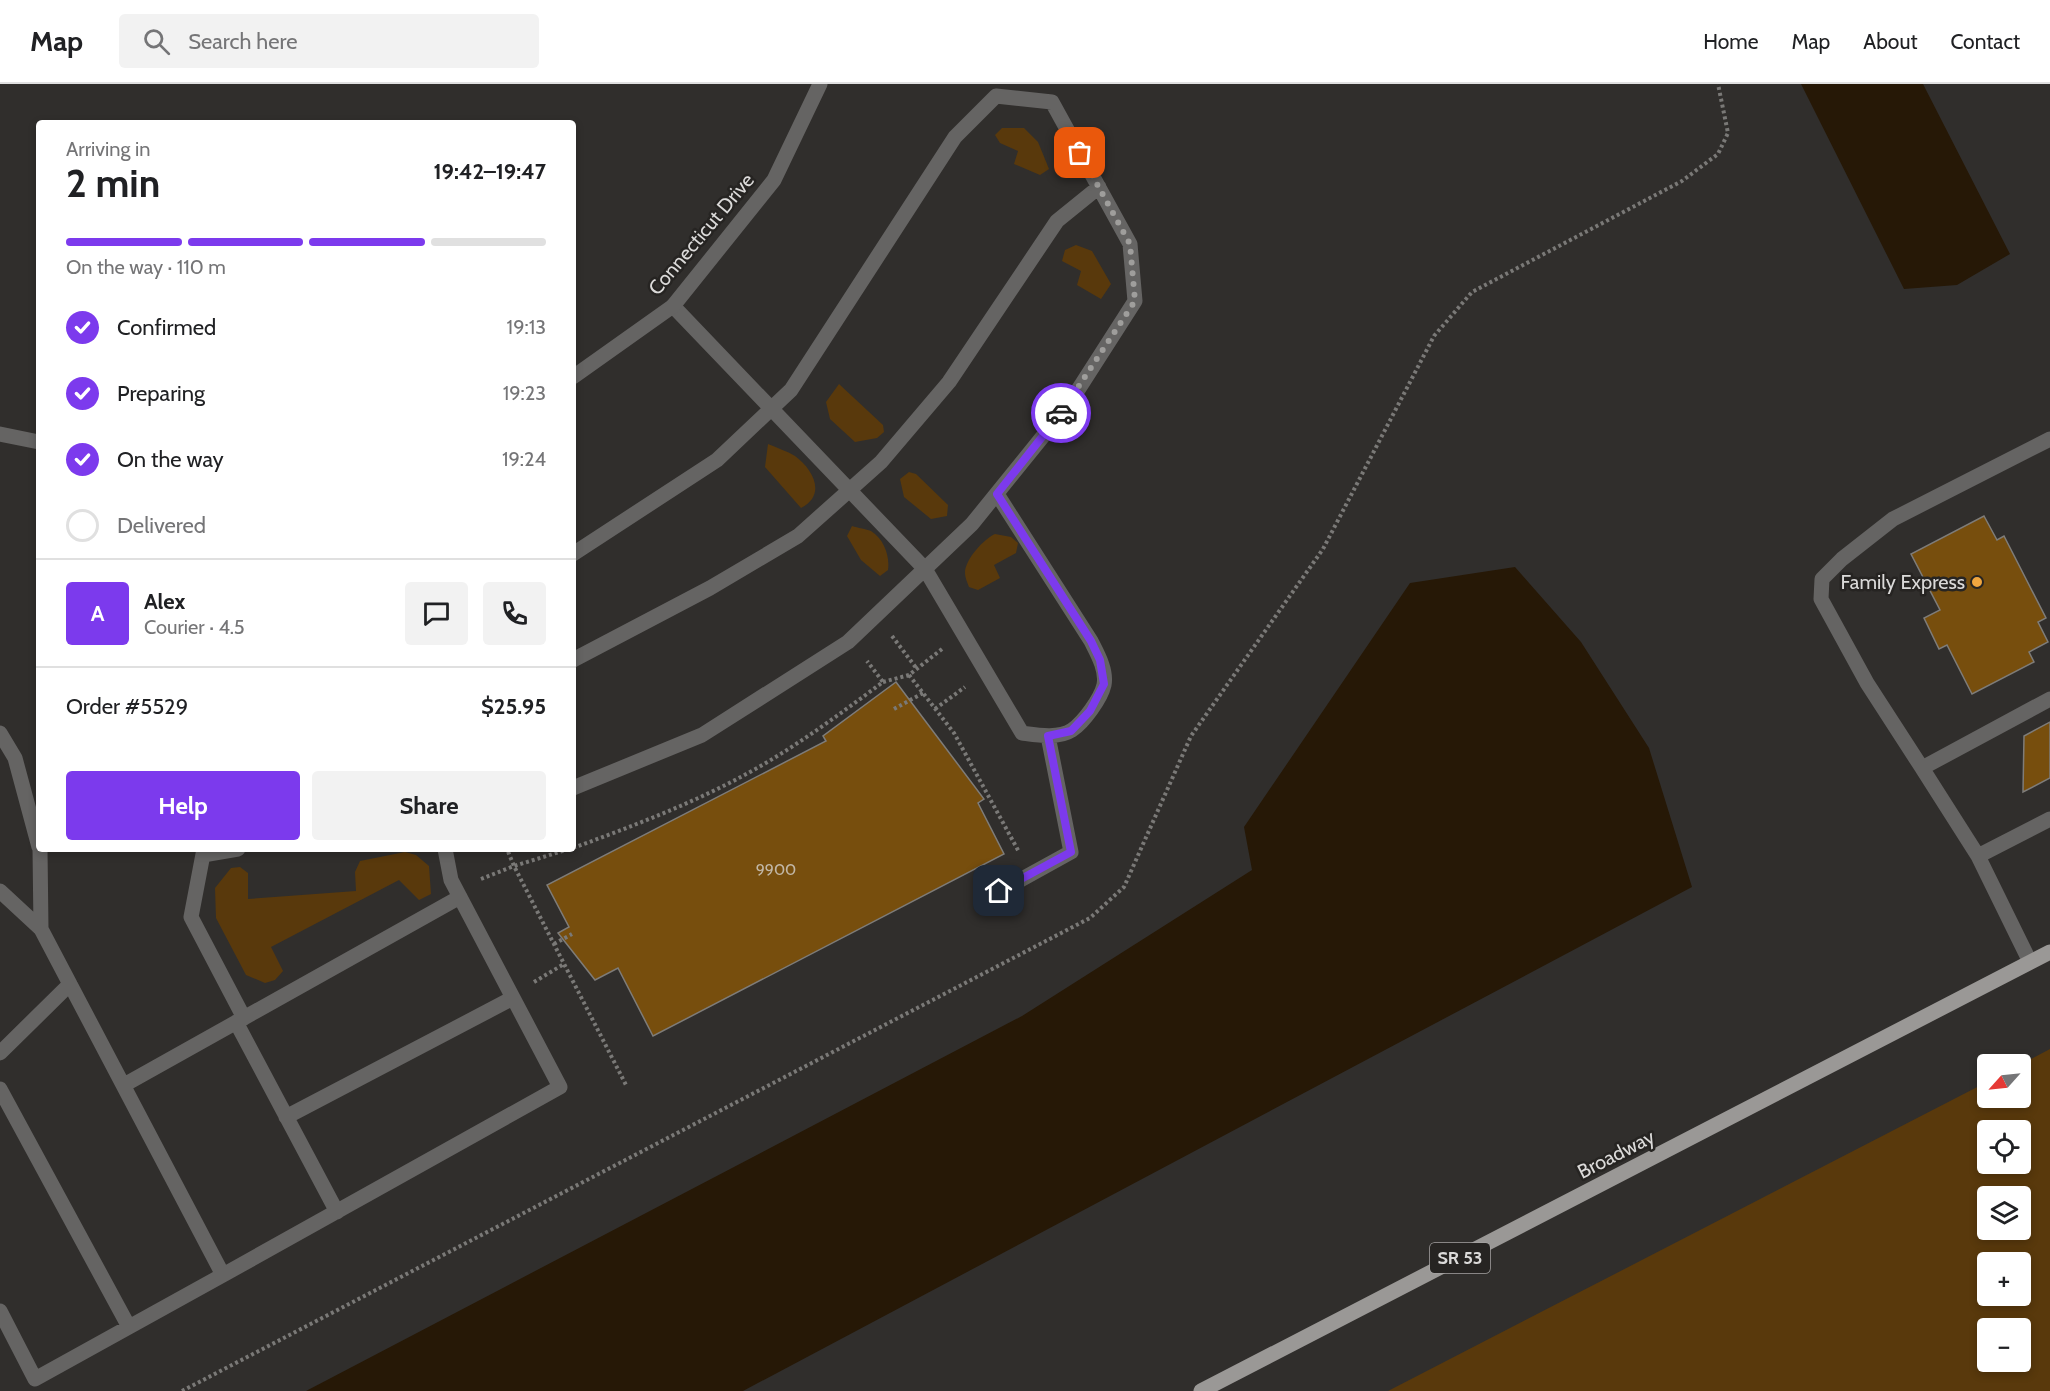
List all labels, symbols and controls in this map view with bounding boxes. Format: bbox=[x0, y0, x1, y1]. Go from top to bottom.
search box bbox=[119, 14, 539, 68]
text: Map bbox=[30, 24, 83, 58]
icon: search bbox=[140, 25, 173, 58]
text: Search here bbox=[188, 28, 297, 55]
text: Home bbox=[1703, 29, 1759, 54]
text: Map bbox=[1792, 29, 1830, 54]
text: About bbox=[1863, 29, 1917, 54]
text: Contact bbox=[1950, 29, 2020, 54]
pin bbox=[1054, 127, 1105, 178]
icon: bag bbox=[1063, 136, 1096, 169]
text: Arriving in bbox=[66, 137, 150, 161]
text: 19:42–19:47 bbox=[433, 158, 546, 185]
text: 2 min bbox=[66, 159, 160, 207]
street label: Connecticut Drive bbox=[643, 168, 759, 300]
text: On the way · 110 m bbox=[66, 255, 226, 279]
icon: check bbox=[66, 311, 99, 344]
text: Confirmed bbox=[117, 314, 216, 341]
text: 19:13 bbox=[507, 315, 546, 339]
icon: check bbox=[66, 377, 99, 410]
text: Preparing bbox=[117, 380, 205, 407]
text: 19:23 bbox=[503, 381, 546, 405]
courier bbox=[1031, 383, 1091, 443]
icon: car bbox=[1045, 397, 1078, 430]
icon: check bbox=[66, 443, 99, 476]
text: On the way bbox=[117, 446, 224, 473]
text: 19:24 bbox=[502, 447, 546, 471]
text: Delivered bbox=[117, 512, 206, 539]
place label: Family Express bbox=[1841, 570, 1965, 594]
marker: Family Express bbox=[1970, 575, 1984, 589]
button: chat bbox=[405, 582, 468, 645]
button: phone bbox=[483, 582, 546, 645]
text: Alex bbox=[144, 588, 185, 615]
text: A bbox=[91, 600, 104, 627]
text: Courier · 4.5 bbox=[144, 615, 245, 639]
text: Order #5529 bbox=[66, 693, 188, 720]
text: $25.95 bbox=[481, 693, 546, 720]
button: Help bbox=[66, 771, 300, 840]
button: Share bbox=[312, 771, 546, 840]
house number: 9900 bbox=[756, 860, 796, 879]
pin bbox=[973, 865, 1024, 916]
icon: home bbox=[982, 874, 1015, 907]
north arrow bbox=[1977, 1054, 2031, 1108]
map controls bbox=[1977, 1054, 2031, 1372]
button: locate bbox=[1977, 1120, 2031, 1174]
street label: Broadway bbox=[1573, 1124, 1659, 1184]
button: layers bbox=[1977, 1186, 2031, 1240]
road number: SR 53 bbox=[1430, 1243, 1490, 1273]
button: + bbox=[1977, 1252, 2031, 1306]
button: − bbox=[1977, 1318, 2031, 1372]

